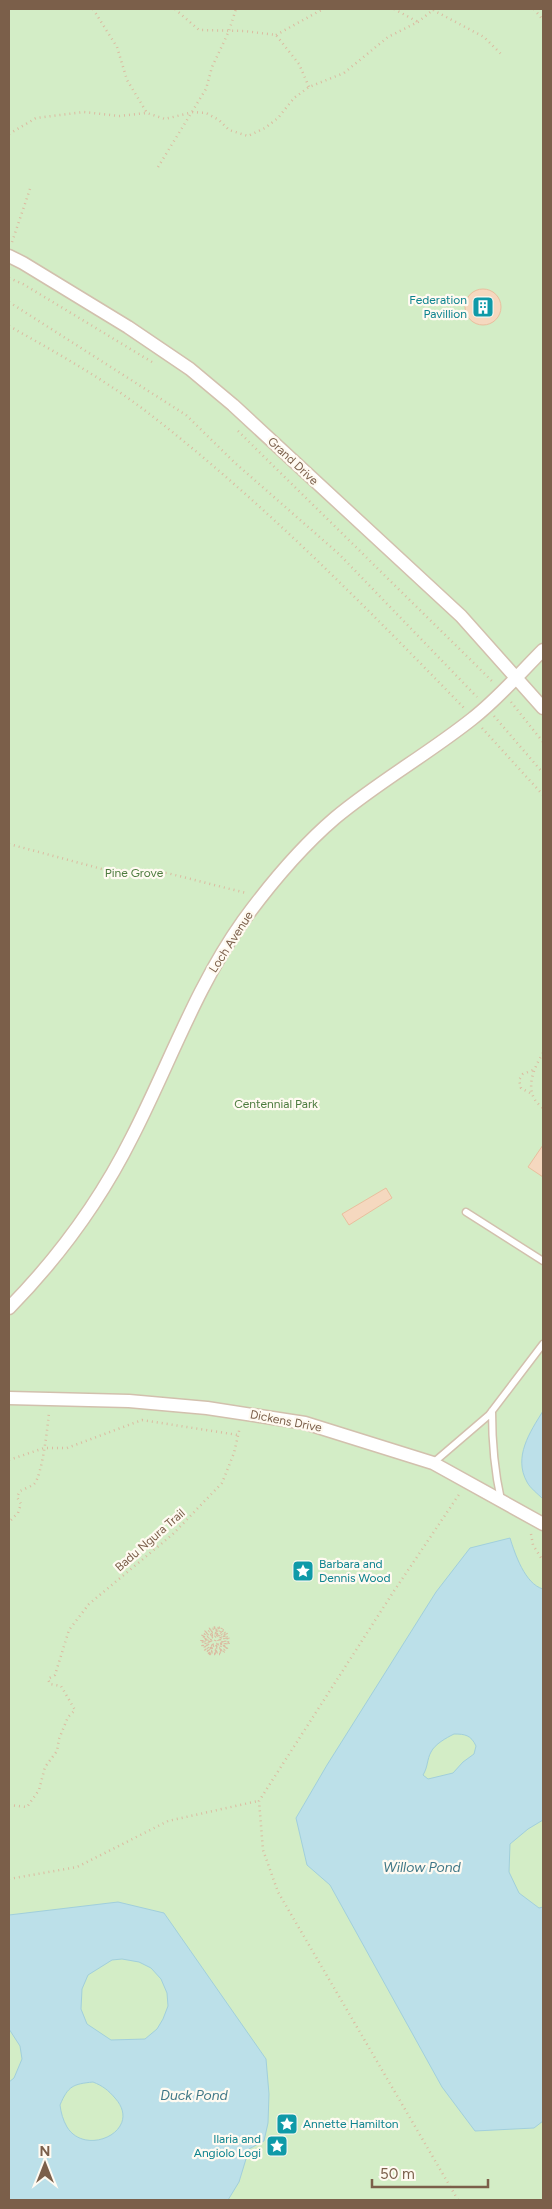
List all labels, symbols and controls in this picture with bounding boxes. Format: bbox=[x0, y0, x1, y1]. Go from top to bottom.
place label: Federation Pavillion bbox=[409, 293, 467, 321]
building icon: Federation Pavillion bbox=[471, 295, 495, 319]
street label: Grand Drive bbox=[265, 434, 321, 488]
park label: Pine Grove bbox=[105, 866, 164, 880]
street label: Loch Avenue bbox=[206, 908, 256, 975]
park label: Centennial Park bbox=[234, 1097, 318, 1111]
street label: Dickens Drive bbox=[249, 1407, 323, 1435]
street label: Badu Ngura Trail bbox=[112, 1506, 188, 1574]
place label: Barbara and Dennis Wood bbox=[319, 1557, 391, 1585]
place icon: Barbara and Dennis Wood bbox=[291, 1559, 315, 1583]
water label: Willow Pond bbox=[383, 1859, 462, 1876]
water label: Duck Pond bbox=[160, 2087, 228, 2104]
place icon: Annette Hamilton bbox=[275, 2112, 299, 2136]
place label: Annette Hamilton bbox=[303, 2117, 399, 2131]
place label: Ilaria and Angiolo Logi bbox=[194, 2132, 261, 2160]
place icon: Ilaria and Angiolo Logi bbox=[265, 2134, 289, 2158]
north arrow bbox=[20, 2139, 70, 2189]
text: N bbox=[40, 2143, 50, 2160]
scale bar bbox=[372, 2156, 488, 2188]
text: 50 m bbox=[380, 2165, 415, 2183]

